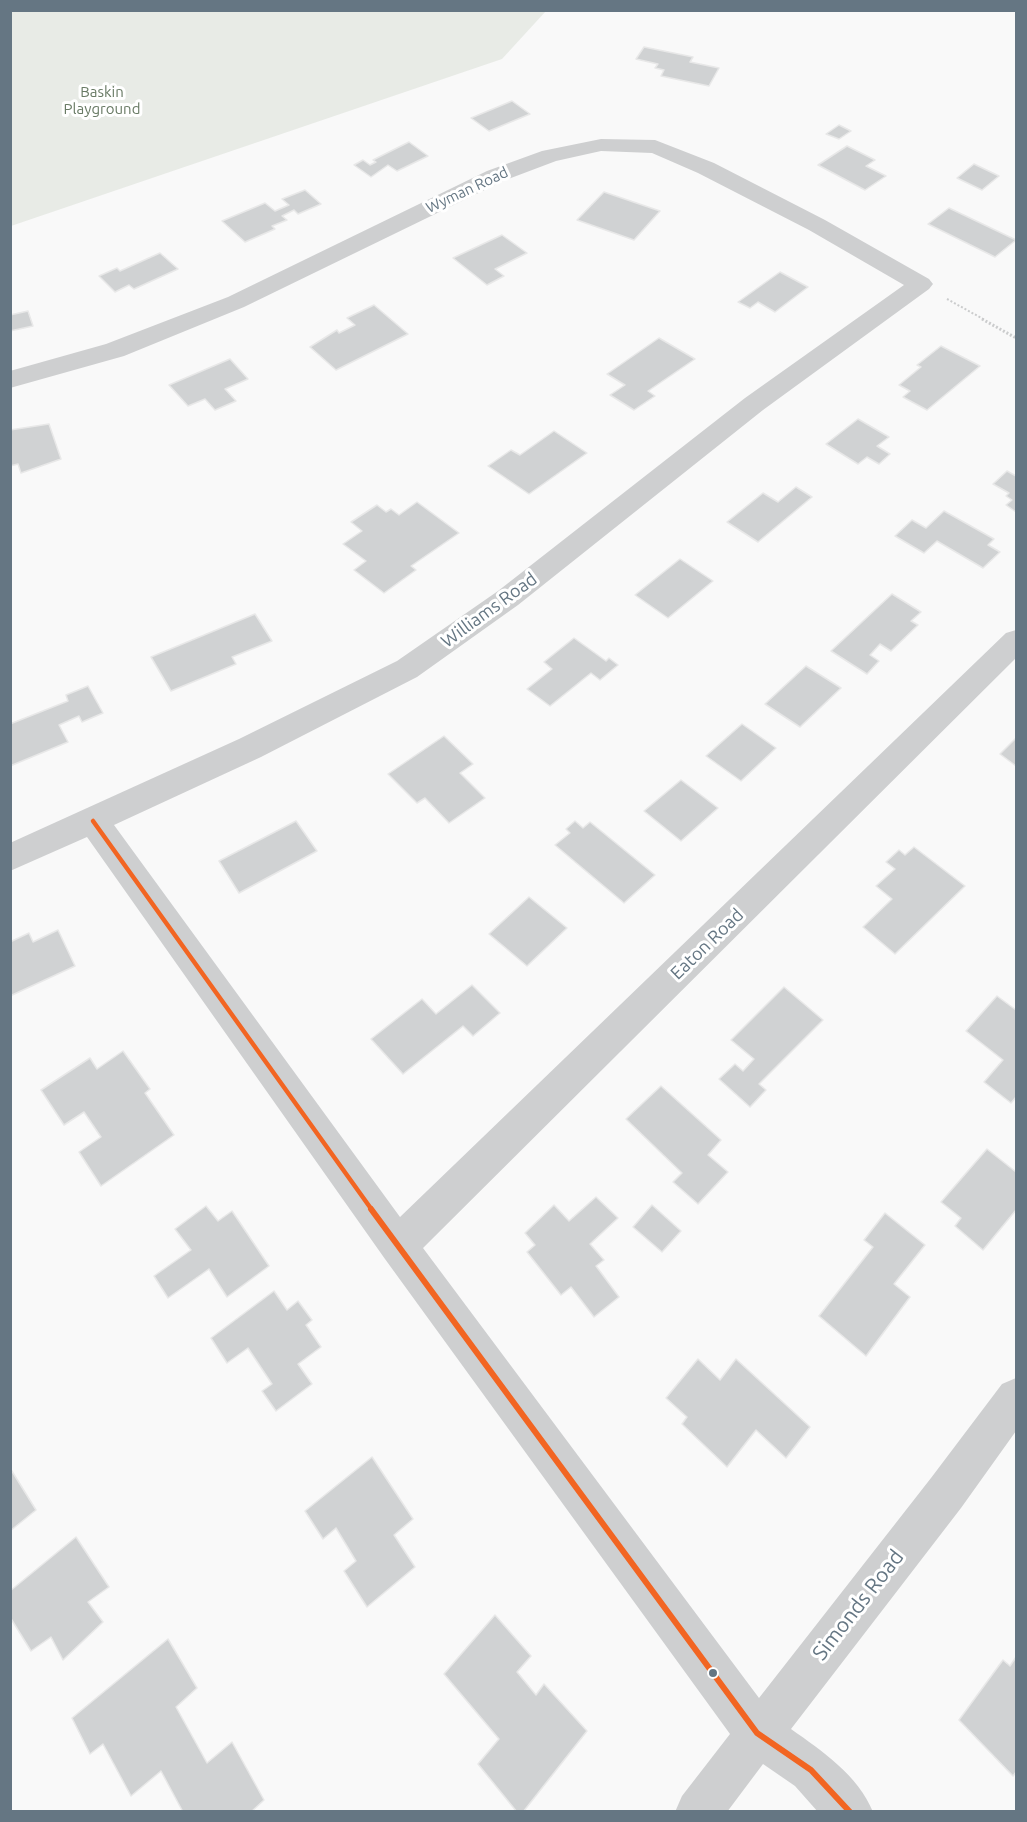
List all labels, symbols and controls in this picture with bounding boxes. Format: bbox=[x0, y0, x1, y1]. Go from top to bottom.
park label: Baskin Playground bbox=[64, 83, 140, 118]
street label: Wyman Road bbox=[423, 163, 511, 217]
street label: Williams Road bbox=[437, 568, 541, 652]
street label: Eaton Road bbox=[666, 904, 748, 984]
street label: Simonds Road bbox=[807, 1545, 909, 1665]
unlabelled marker bbox=[707, 1667, 719, 1679]

